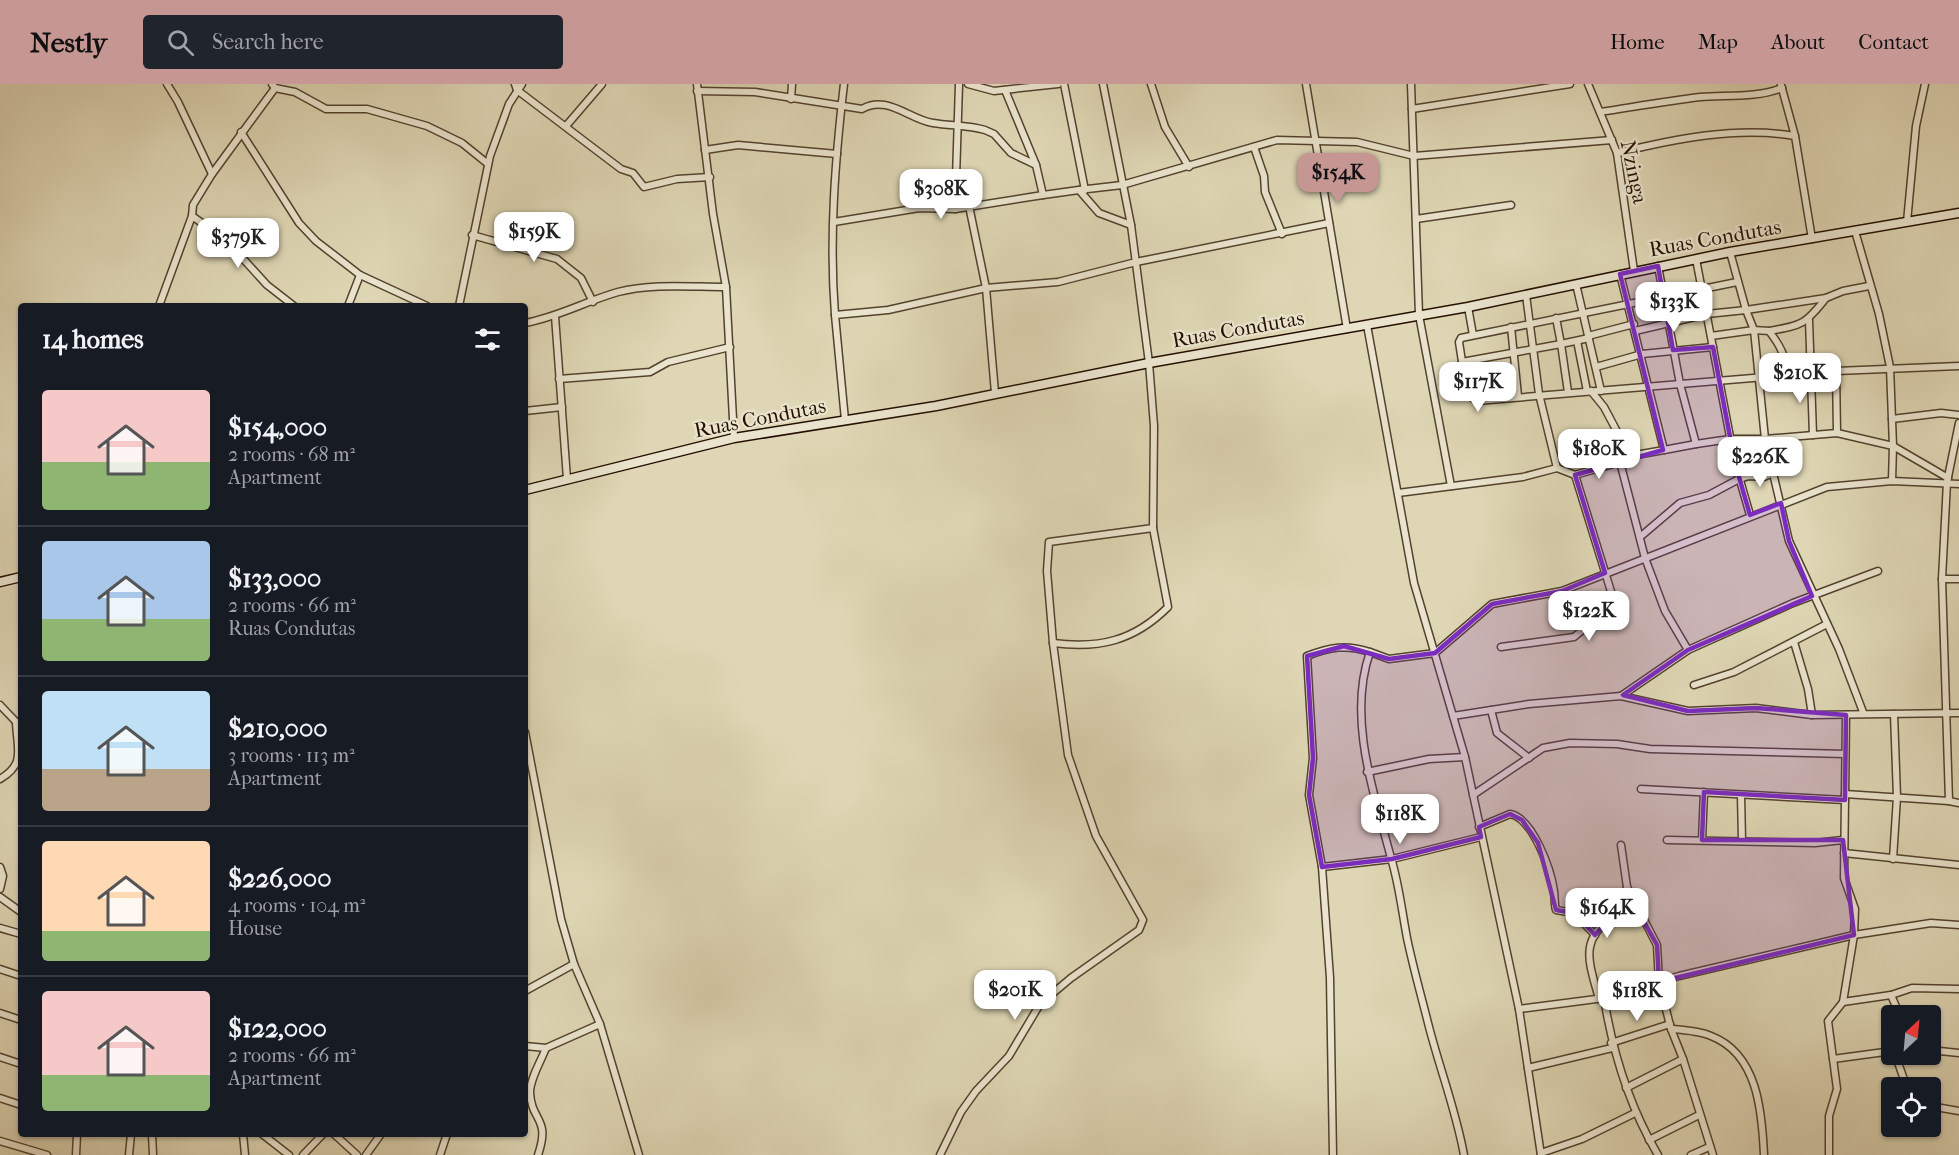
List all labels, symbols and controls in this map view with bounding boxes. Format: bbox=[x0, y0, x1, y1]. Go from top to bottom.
search box bbox=[143, 15, 563, 69]
text: Nestly bbox=[30, 26, 107, 59]
icon: search bbox=[164, 26, 197, 59]
text: Search here bbox=[212, 29, 324, 55]
text: Home bbox=[1610, 30, 1665, 54]
text: Map bbox=[1698, 30, 1738, 54]
text: About bbox=[1771, 30, 1825, 54]
text: Contact bbox=[1858, 30, 1929, 54]
street label: Nzinga bbox=[1616, 138, 1652, 206]
pin: $154K bbox=[1296, 153, 1380, 204]
text: $154K bbox=[1311, 161, 1365, 184]
pin: $308K bbox=[899, 169, 983, 220]
text: $308K bbox=[914, 177, 968, 200]
pin: $159K bbox=[492, 212, 576, 263]
street label: Ruas Condutas bbox=[1647, 215, 1783, 261]
pin: $379K bbox=[196, 218, 280, 269]
text: $159K bbox=[508, 220, 560, 243]
text: $379K bbox=[211, 226, 265, 249]
pin: $133K bbox=[1632, 282, 1716, 333]
text: $133K bbox=[1649, 290, 1699, 313]
street label: Ruas Condutas bbox=[1170, 306, 1306, 352]
icon: filters bbox=[471, 323, 504, 356]
text: 14 homes bbox=[42, 324, 144, 355]
pin: $210K bbox=[1758, 353, 1842, 404]
text: $210K bbox=[1773, 361, 1827, 384]
pin: $117K bbox=[1436, 362, 1520, 413]
text: $117K bbox=[1453, 370, 1503, 393]
street label: Ruas Condutas bbox=[692, 393, 828, 443]
text: $154,000 bbox=[228, 412, 327, 443]
icon: home bbox=[90, 414, 162, 486]
pin: $180K bbox=[1557, 429, 1641, 480]
text: $180K bbox=[1572, 437, 1626, 460]
pin: $226K bbox=[1718, 437, 1802, 488]
text: 2 rooms · 68 m² bbox=[228, 443, 355, 466]
text: $226K bbox=[1732, 445, 1788, 468]
text: Apartment bbox=[228, 466, 322, 489]
text: $133,000 bbox=[228, 563, 321, 594]
icon: home bbox=[90, 565, 162, 637]
pin: $122K bbox=[1547, 591, 1631, 642]
text: 2 rooms · 66 m² bbox=[228, 594, 356, 617]
text: $122K bbox=[1562, 599, 1616, 622]
text: Ruas Condutas bbox=[228, 617, 355, 640]
text: $210,000 bbox=[228, 713, 328, 744]
icon: home bbox=[90, 715, 162, 787]
text: 3 rooms · 113 m² bbox=[228, 744, 355, 767]
text: Apartment bbox=[228, 767, 322, 790]
pin: $118K bbox=[1358, 794, 1442, 845]
text: $118K bbox=[1375, 802, 1425, 825]
text: $226,000 bbox=[228, 863, 332, 894]
icon: home bbox=[90, 865, 162, 937]
pin: $164K bbox=[1565, 888, 1649, 939]
text: 4 rooms · 104 m² bbox=[228, 894, 366, 917]
text: $164K bbox=[1579, 896, 1635, 919]
text: House bbox=[228, 917, 282, 940]
pin: $201K bbox=[973, 970, 1057, 1021]
pin: $118K bbox=[1595, 971, 1679, 1022]
text: $201K bbox=[988, 978, 1042, 1001]
text: $118K bbox=[1612, 979, 1662, 1002]
north arrow bbox=[1881, 1005, 1941, 1065]
map controls bbox=[1881, 1005, 1941, 1137]
text: $122,000 bbox=[228, 1013, 327, 1044]
icon: home bbox=[90, 1015, 162, 1087]
text: 2 rooms · 66 m² bbox=[228, 1044, 356, 1067]
text: Apartment bbox=[228, 1067, 322, 1090]
button: locate bbox=[1881, 1077, 1941, 1137]

